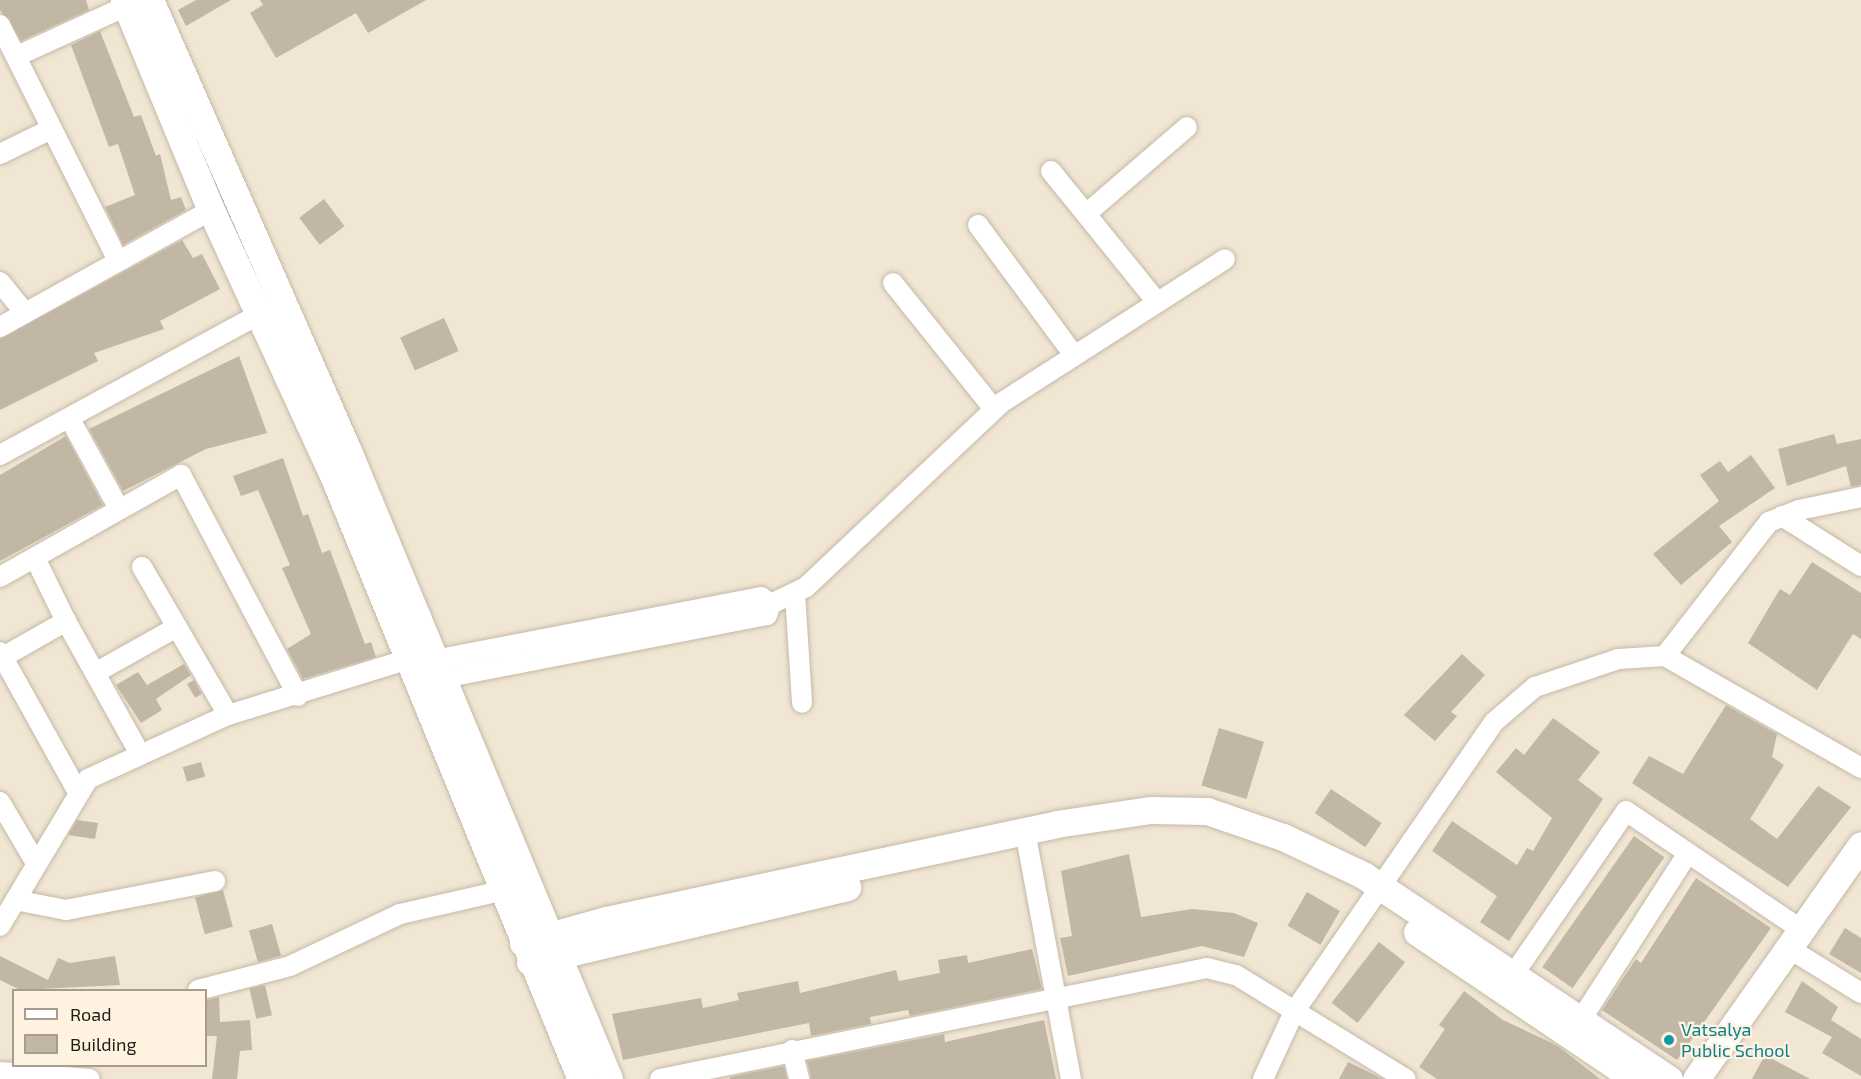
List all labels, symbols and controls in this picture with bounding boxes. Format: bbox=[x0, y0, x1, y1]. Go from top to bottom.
legend bbox=[12, 989, 207, 1067]
text: Road bbox=[70, 1003, 111, 1025]
place label: Vatsalya Public School bbox=[1681, 1019, 1790, 1062]
text: Building bbox=[70, 1033, 137, 1055]
marker: Vatsalya Public School bbox=[1662, 1033, 1676, 1047]

